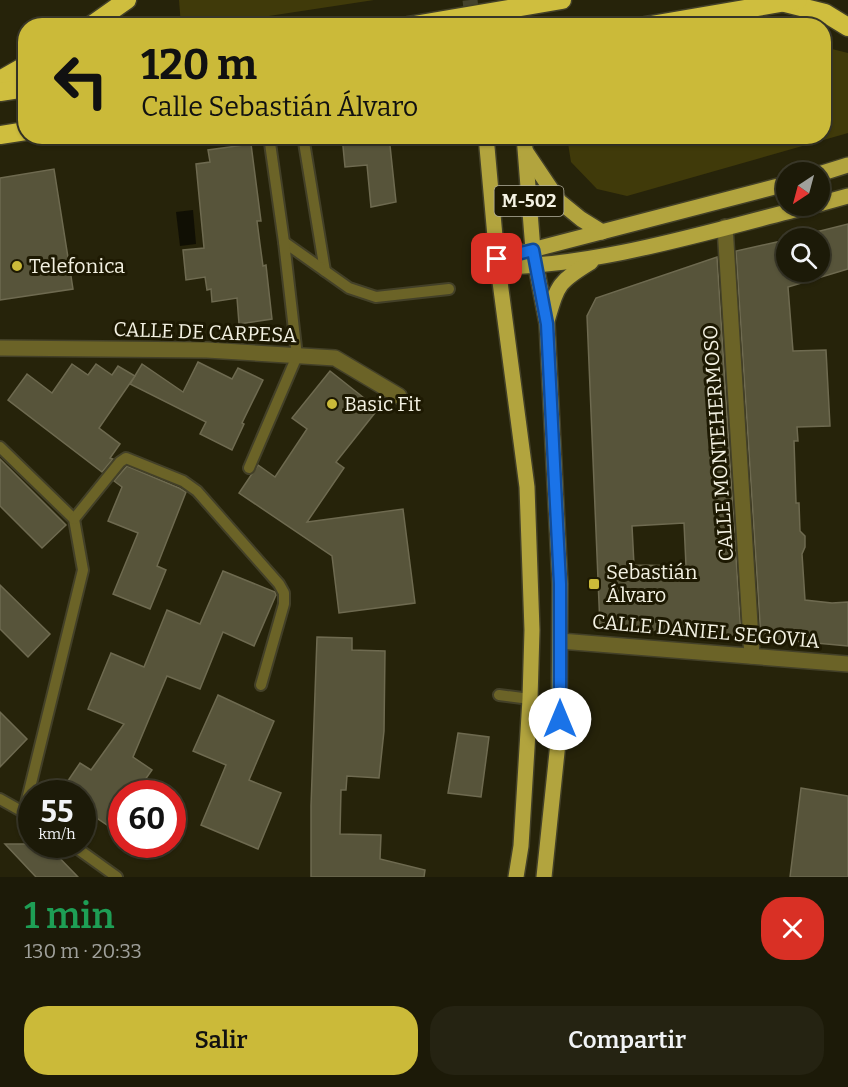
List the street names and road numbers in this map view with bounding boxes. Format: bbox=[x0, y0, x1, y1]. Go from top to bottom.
road number: M-502 bbox=[494, 186, 564, 216]
street label: CALLE DE CARPESA bbox=[113, 317, 298, 347]
street label: CALLE MONTEHERMOSO bbox=[698, 324, 738, 562]
street label: CALLE DANIEL SEGOVIA bbox=[591, 609, 822, 653]

